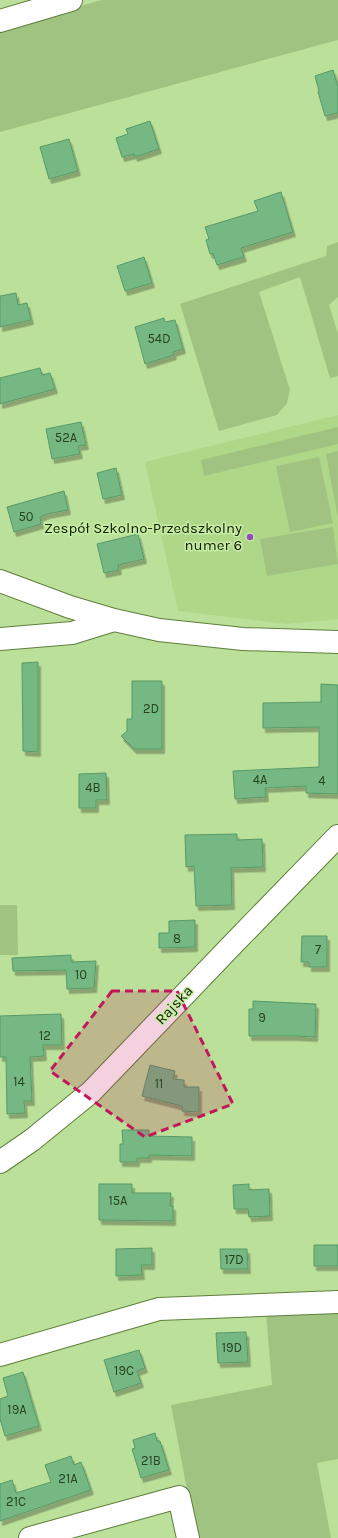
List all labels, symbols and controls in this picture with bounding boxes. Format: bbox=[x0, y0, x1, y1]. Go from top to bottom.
house number: 54D bbox=[147, 331, 171, 346]
house number: 52A bbox=[55, 430, 78, 445]
house number: 50 bbox=[18, 509, 34, 524]
place label: Zespół Szkolno-Przedszkolny numer 6 bbox=[44, 519, 242, 554]
marker: Zespół Szkolno-Przedszkolny numer 6 bbox=[245, 532, 255, 542]
house number: 2D bbox=[143, 701, 159, 716]
house number: 4A bbox=[253, 772, 268, 787]
house number: 4 bbox=[318, 773, 326, 788]
house number: 4B bbox=[85, 780, 101, 795]
house number: 8 bbox=[173, 931, 181, 946]
house number: 7 bbox=[315, 942, 321, 957]
house number: 10 bbox=[75, 967, 87, 982]
street label: Rajska bbox=[151, 982, 197, 1028]
house number: 9 bbox=[258, 1010, 266, 1025]
house number: 12 bbox=[39, 1028, 51, 1043]
house number: 14 bbox=[13, 1074, 25, 1089]
house number: 11 bbox=[155, 1076, 163, 1091]
house number: 15A bbox=[108, 1193, 128, 1208]
house number: 17D bbox=[225, 1252, 243, 1267]
house number: 19D bbox=[222, 1340, 242, 1355]
house number: 19C bbox=[114, 1363, 134, 1378]
house number: 19A bbox=[7, 1402, 27, 1417]
house number: 21B bbox=[141, 1453, 161, 1468]
house number: 21A bbox=[58, 1471, 78, 1486]
house number: 21C bbox=[6, 1494, 26, 1509]

